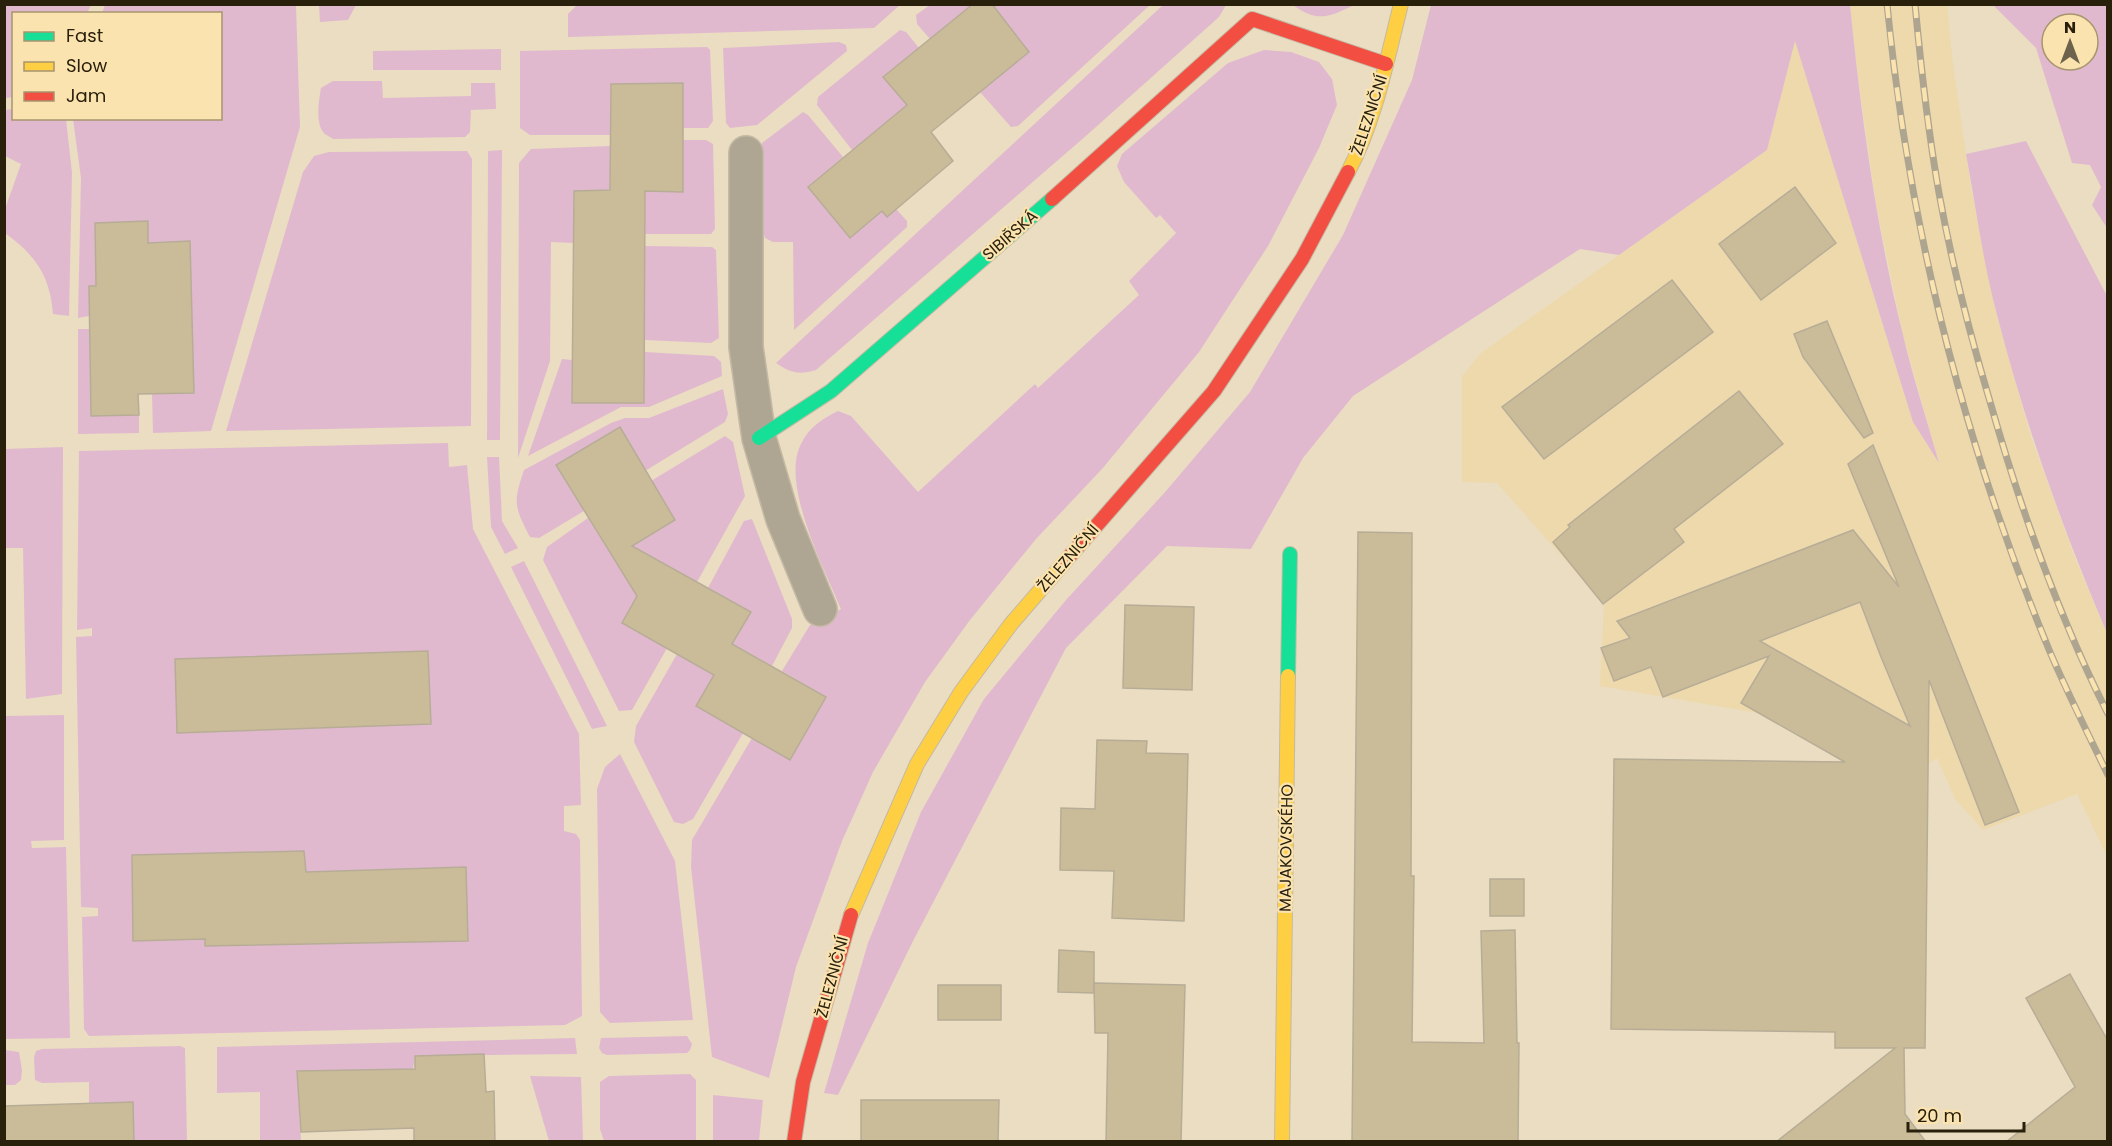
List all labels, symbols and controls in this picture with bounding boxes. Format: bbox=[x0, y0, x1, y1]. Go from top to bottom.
legend bbox=[12, 12, 222, 120]
north arrow bbox=[2040, 12, 2100, 72]
text: N bbox=[2064, 16, 2076, 39]
text: Fast bbox=[66, 23, 103, 48]
text: Slow bbox=[66, 53, 108, 78]
street label: ŽELEZNIČNÍ bbox=[1345, 72, 1393, 158]
text: Jam bbox=[66, 83, 106, 108]
street label: SIBIŘSKÁ bbox=[977, 204, 1043, 266]
street label: ŽELEZNIČNÍ bbox=[1032, 519, 1104, 597]
street label: MAJAKOVSKÉHO bbox=[1273, 784, 1299, 912]
street label: ŽELEZNIČNÍ bbox=[810, 934, 854, 1020]
scale bar bbox=[1908, 1095, 2024, 1133]
text: 20 m bbox=[1917, 1103, 1962, 1128]

